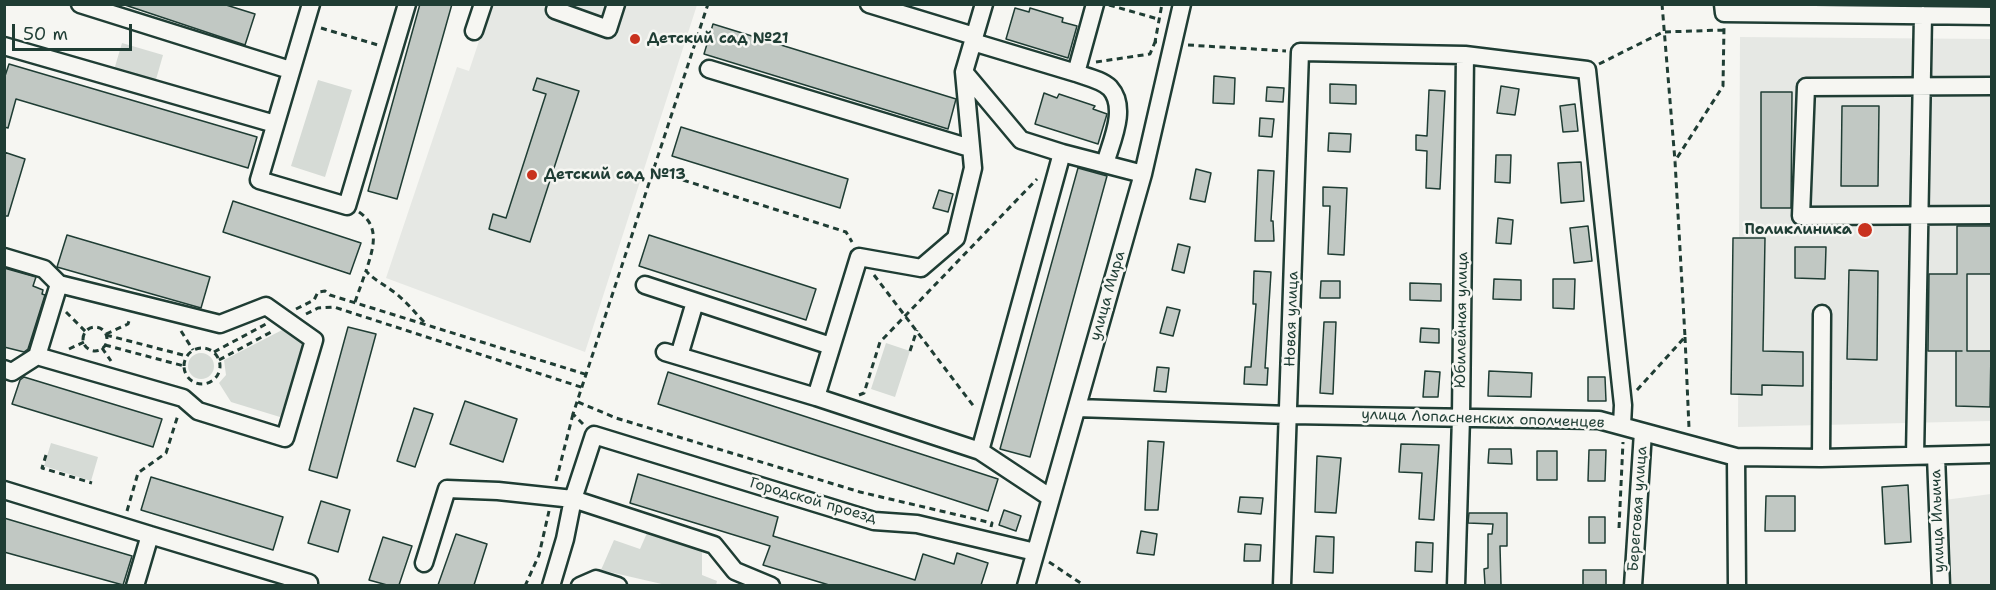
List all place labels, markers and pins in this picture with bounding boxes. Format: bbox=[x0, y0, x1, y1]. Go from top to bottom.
place label: Детский сад №21 bbox=[647, 30, 788, 48]
marker: Детский сад №21 bbox=[628, 32, 642, 46]
place label: Детский сад №13 bbox=[544, 166, 686, 184]
marker: Детский сад №13 bbox=[525, 168, 539, 182]
place label: Поликлиника bbox=[1744, 221, 1852, 239]
marker: Поликлиника bbox=[1856, 221, 1874, 239]

